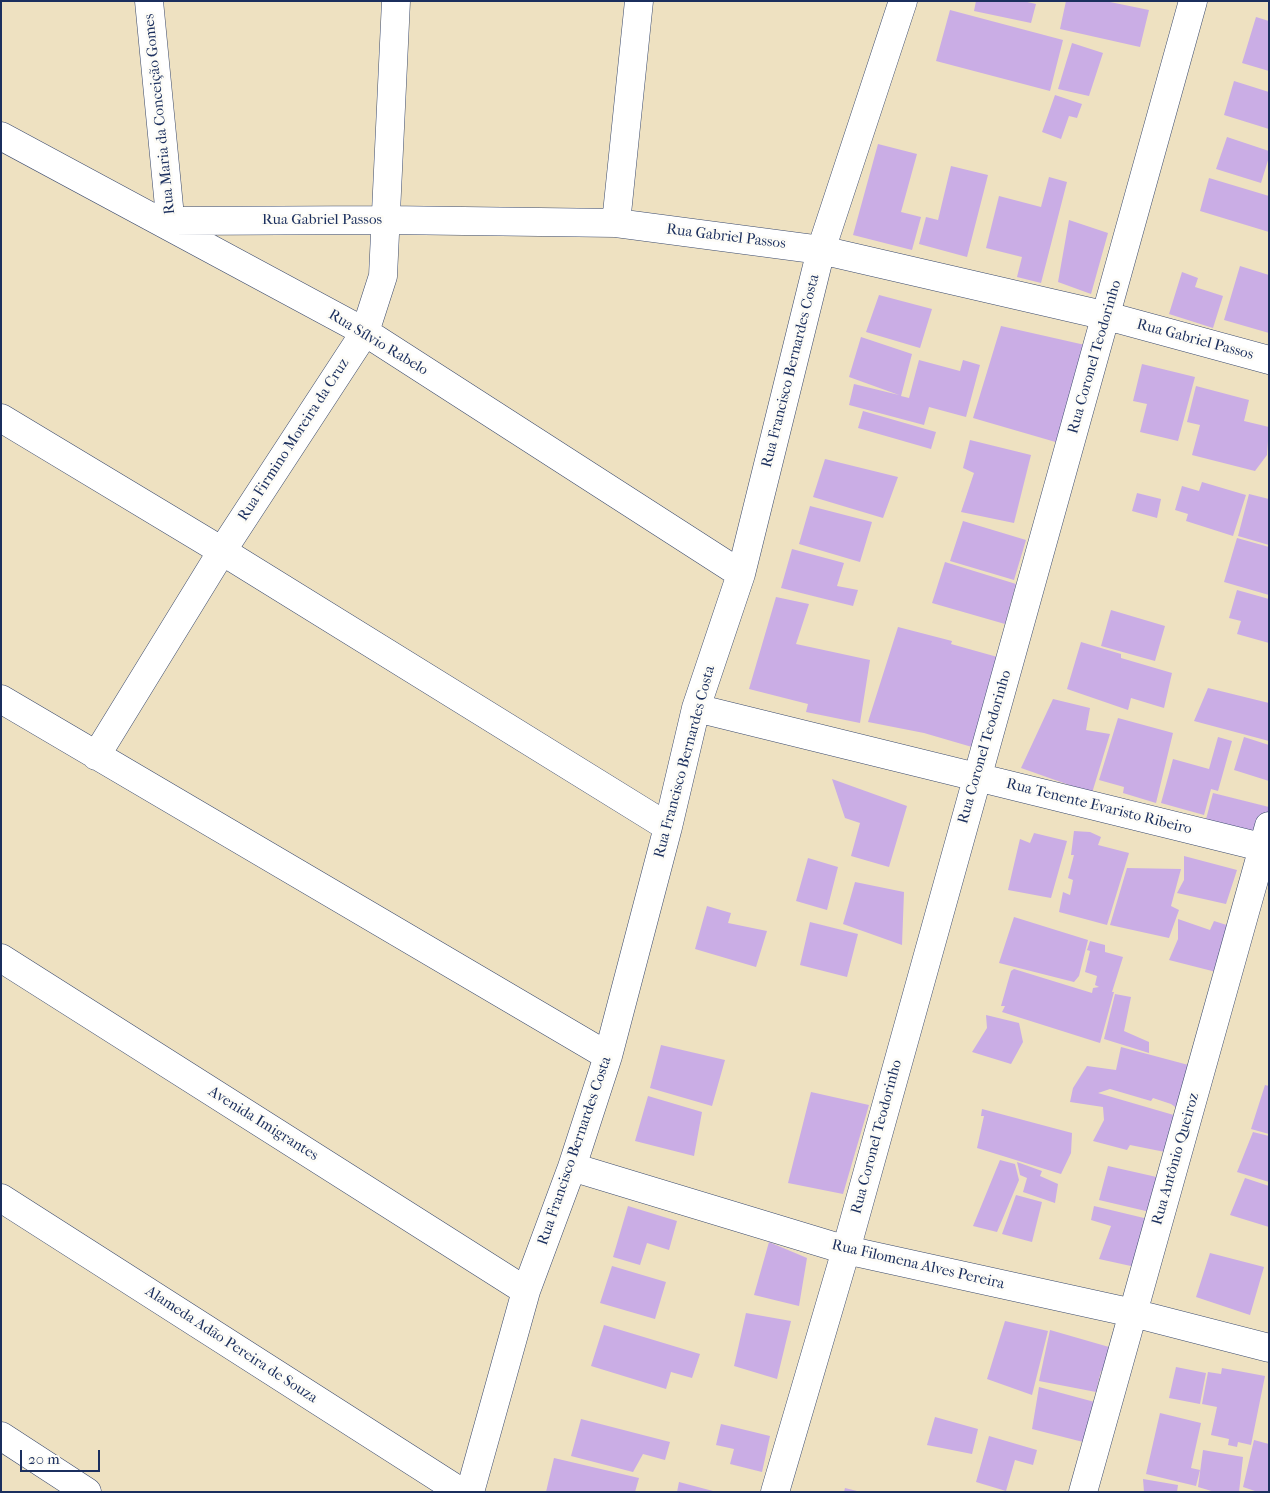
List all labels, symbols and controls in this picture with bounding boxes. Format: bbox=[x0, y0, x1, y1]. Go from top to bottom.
street label: Rua Maria da Conceição Gomes bbox=[141, 13, 179, 215]
street label: Rua Gabriel Passos bbox=[262, 211, 382, 229]
street label: Rua Gabriel Passos bbox=[665, 221, 787, 253]
street label: Rua Francisco Bernardes Costa bbox=[758, 272, 824, 470]
street label: Rua Coronel Teodorinho bbox=[1064, 278, 1126, 436]
street label: Rua Sílvio Rabelo bbox=[325, 306, 431, 380]
street label: Rua Gabriel Passos bbox=[1135, 316, 1255, 364]
street label: Rua Firmino Moreira da Cruz bbox=[235, 355, 353, 525]
street label: Rua Francisco Bernardes Costa bbox=[651, 664, 719, 860]
street label: Rua Coronel Teodorinho bbox=[954, 668, 1016, 826]
street label: Rua Tenente Evaristo Ribeiro bbox=[1004, 775, 1194, 839]
street label: Rua Francisco Bernardes Costa bbox=[534, 1054, 616, 1248]
street label: Rua Coronel Teodorinho bbox=[848, 1058, 906, 1216]
street label: Avenida Imigrantes bbox=[205, 1083, 321, 1165]
street label: Rua Antônio Queiroz bbox=[1149, 1091, 1203, 1227]
street label: Rua Filomena Alves Pereira bbox=[830, 1236, 1006, 1294]
street label: Alameda Adão Pereira de Souza bbox=[142, 1283, 320, 1407]
scale bar bbox=[22, 1440, 102, 1472]
text: 20 m bbox=[28, 1450, 60, 1468]

